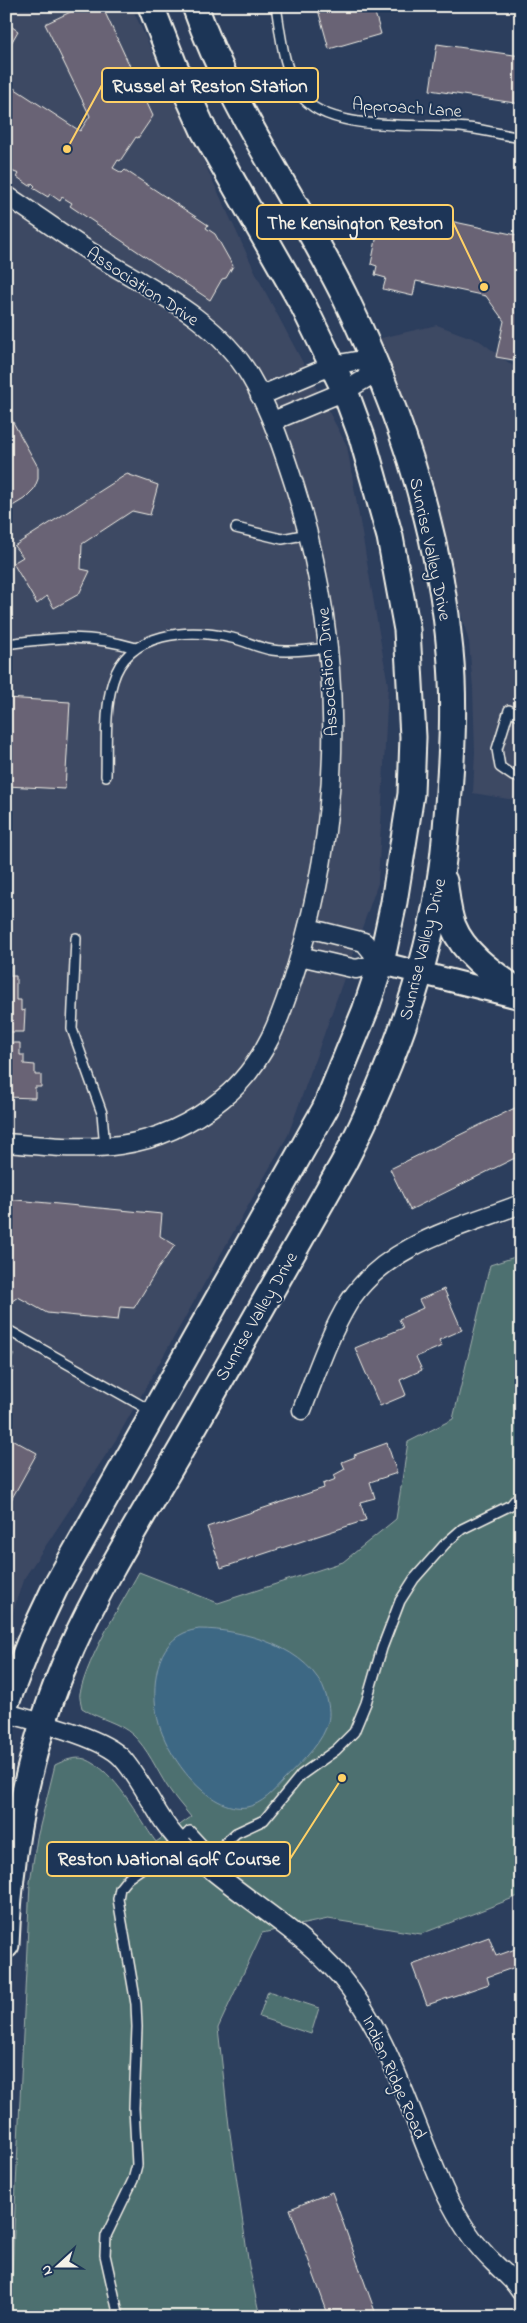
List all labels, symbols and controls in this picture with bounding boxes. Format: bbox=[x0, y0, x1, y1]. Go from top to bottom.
callout: Russel at Reston Station bbox=[102, 68, 318, 102]
text: Russel at Reston Station bbox=[112, 74, 308, 101]
street label: Approach Lane bbox=[351, 92, 463, 126]
callout: The Kensington Reston bbox=[257, 205, 453, 239]
text: The Kensington Reston bbox=[267, 211, 443, 240]
street label: Association Drive bbox=[81, 242, 204, 334]
street label: Sunrise Valley Drive bbox=[401, 475, 457, 624]
street label: Association Drive bbox=[311, 606, 346, 737]
street label: Sunrise Valley Drive bbox=[394, 875, 454, 1023]
street label: Sunrise Valley Drive bbox=[210, 1247, 306, 1387]
callout: Reston National Golf Course bbox=[47, 1842, 290, 1876]
text: Reston National Golf Course bbox=[58, 1847, 281, 1874]
street label: Indian Ridge Road bbox=[353, 2012, 432, 2144]
north arrow bbox=[32, 2240, 82, 2290]
text: N bbox=[36, 2262, 59, 2278]

